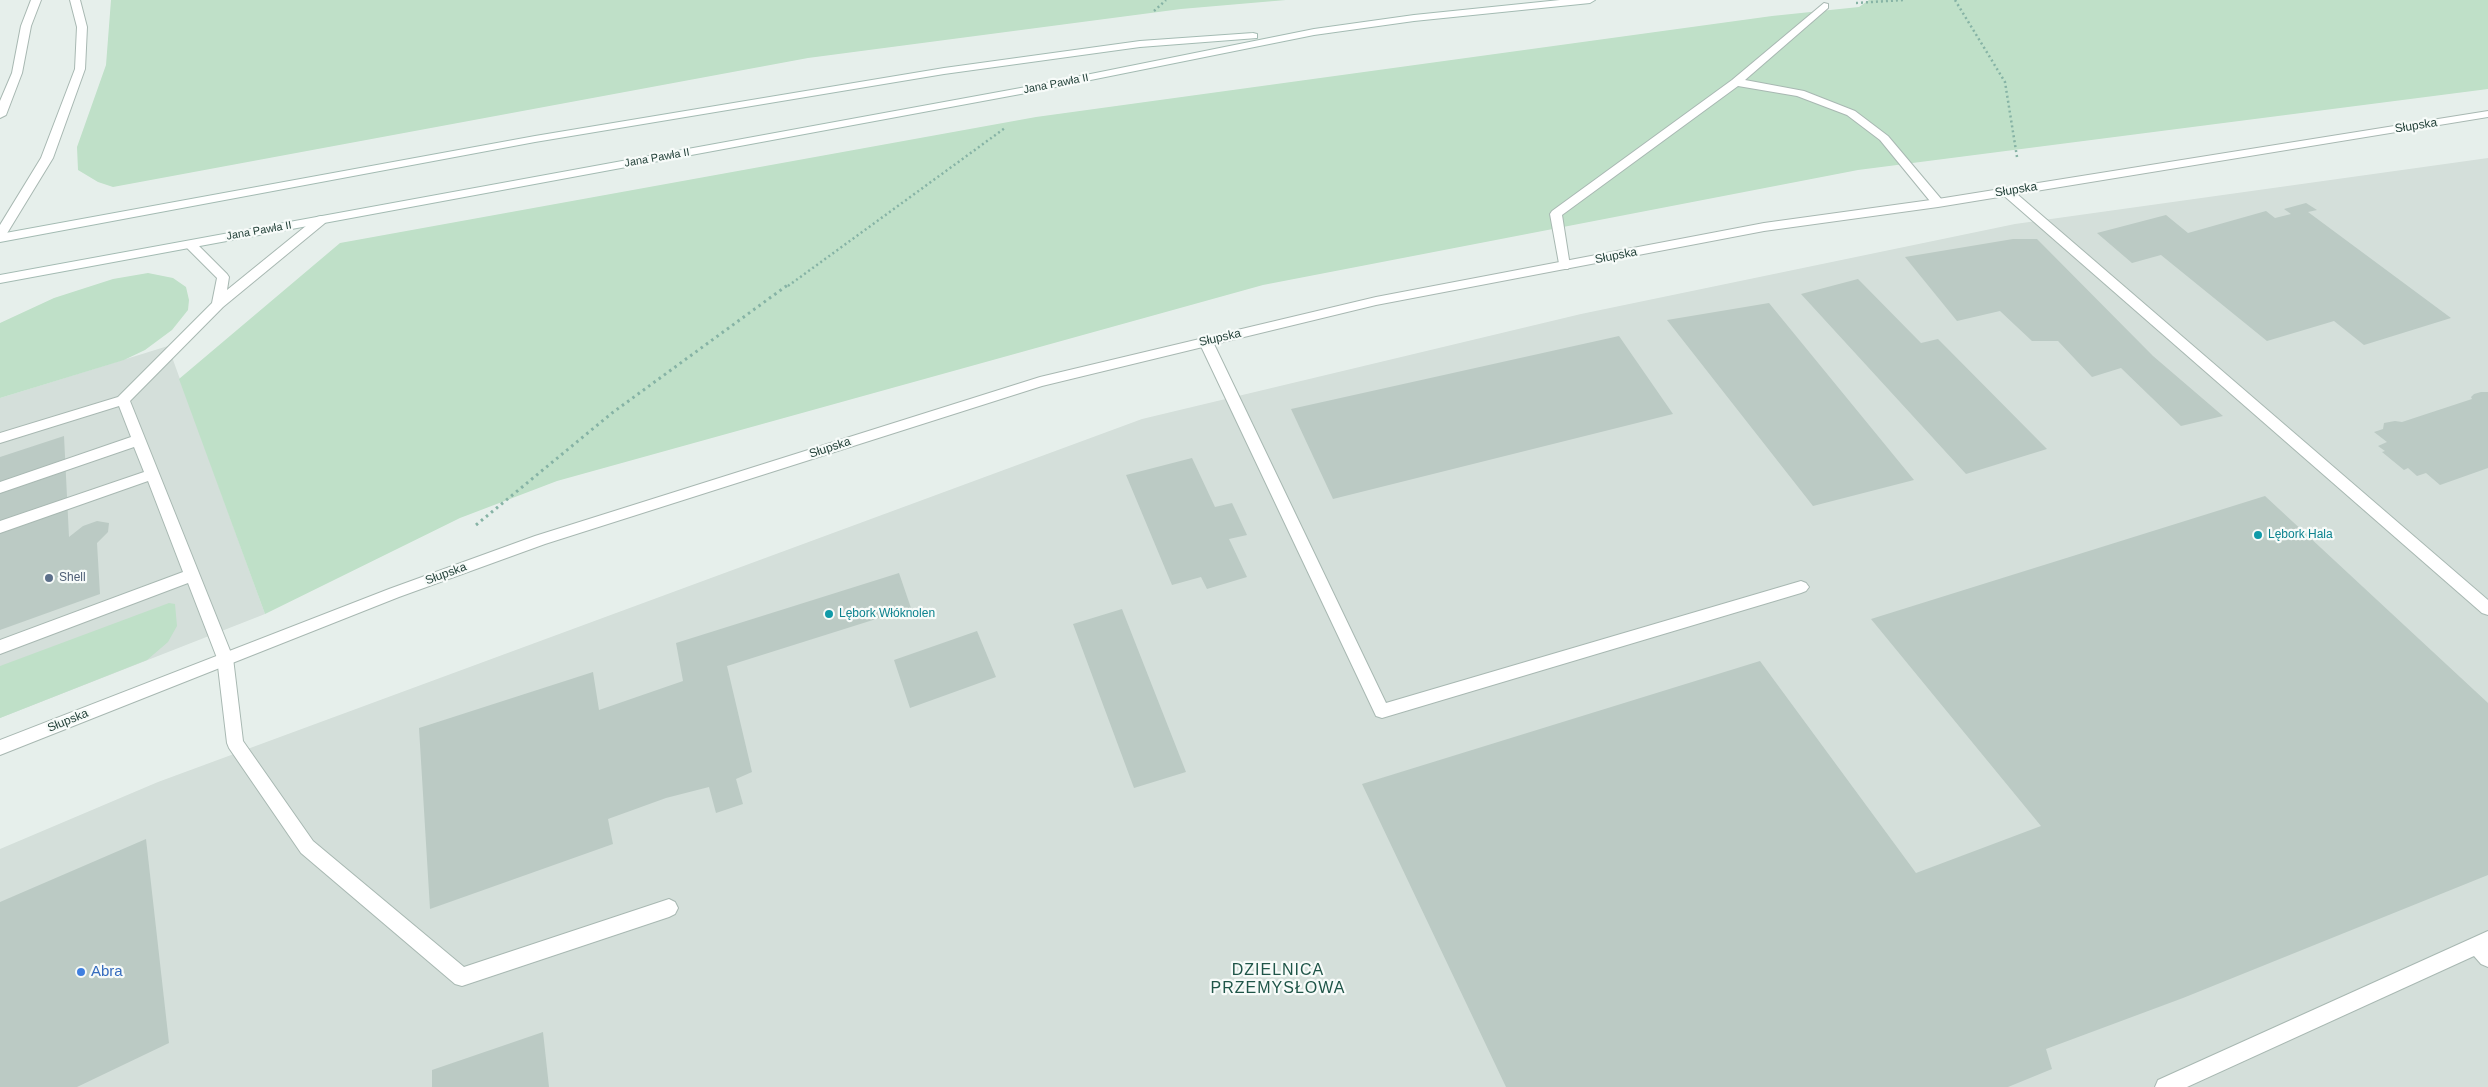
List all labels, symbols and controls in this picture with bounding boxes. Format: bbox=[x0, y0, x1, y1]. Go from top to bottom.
street label: Jana Pawła II bbox=[1022, 71, 1090, 97]
street label: Słupska bbox=[2394, 116, 2438, 136]
street label: Jana Pawła II bbox=[623, 146, 691, 170]
street label: Słupska bbox=[1994, 180, 2038, 200]
street label: Jana Pawła II bbox=[225, 219, 293, 243]
street label: Słupska bbox=[1594, 245, 1638, 267]
street label: Słupska bbox=[1198, 326, 1242, 350]
street label: Słupska bbox=[807, 435, 853, 461]
place label: Lębork Hala bbox=[2268, 528, 2333, 542]
marker: Lębork Hala bbox=[2252, 529, 2264, 541]
street label: Słupska bbox=[423, 560, 469, 588]
place label: Shell bbox=[59, 571, 86, 585]
marker: Shell bbox=[43, 572, 55, 584]
place label: Lębork Włóknolen bbox=[839, 607, 935, 621]
marker: Lębork Włóknolen bbox=[823, 608, 835, 620]
street label: Słupska bbox=[46, 706, 90, 736]
district label: DZIELNICA PRZEMYSŁOWA bbox=[1209, 961, 1347, 999]
place label: Abra bbox=[91, 963, 123, 981]
marker: Abra bbox=[75, 966, 87, 978]

